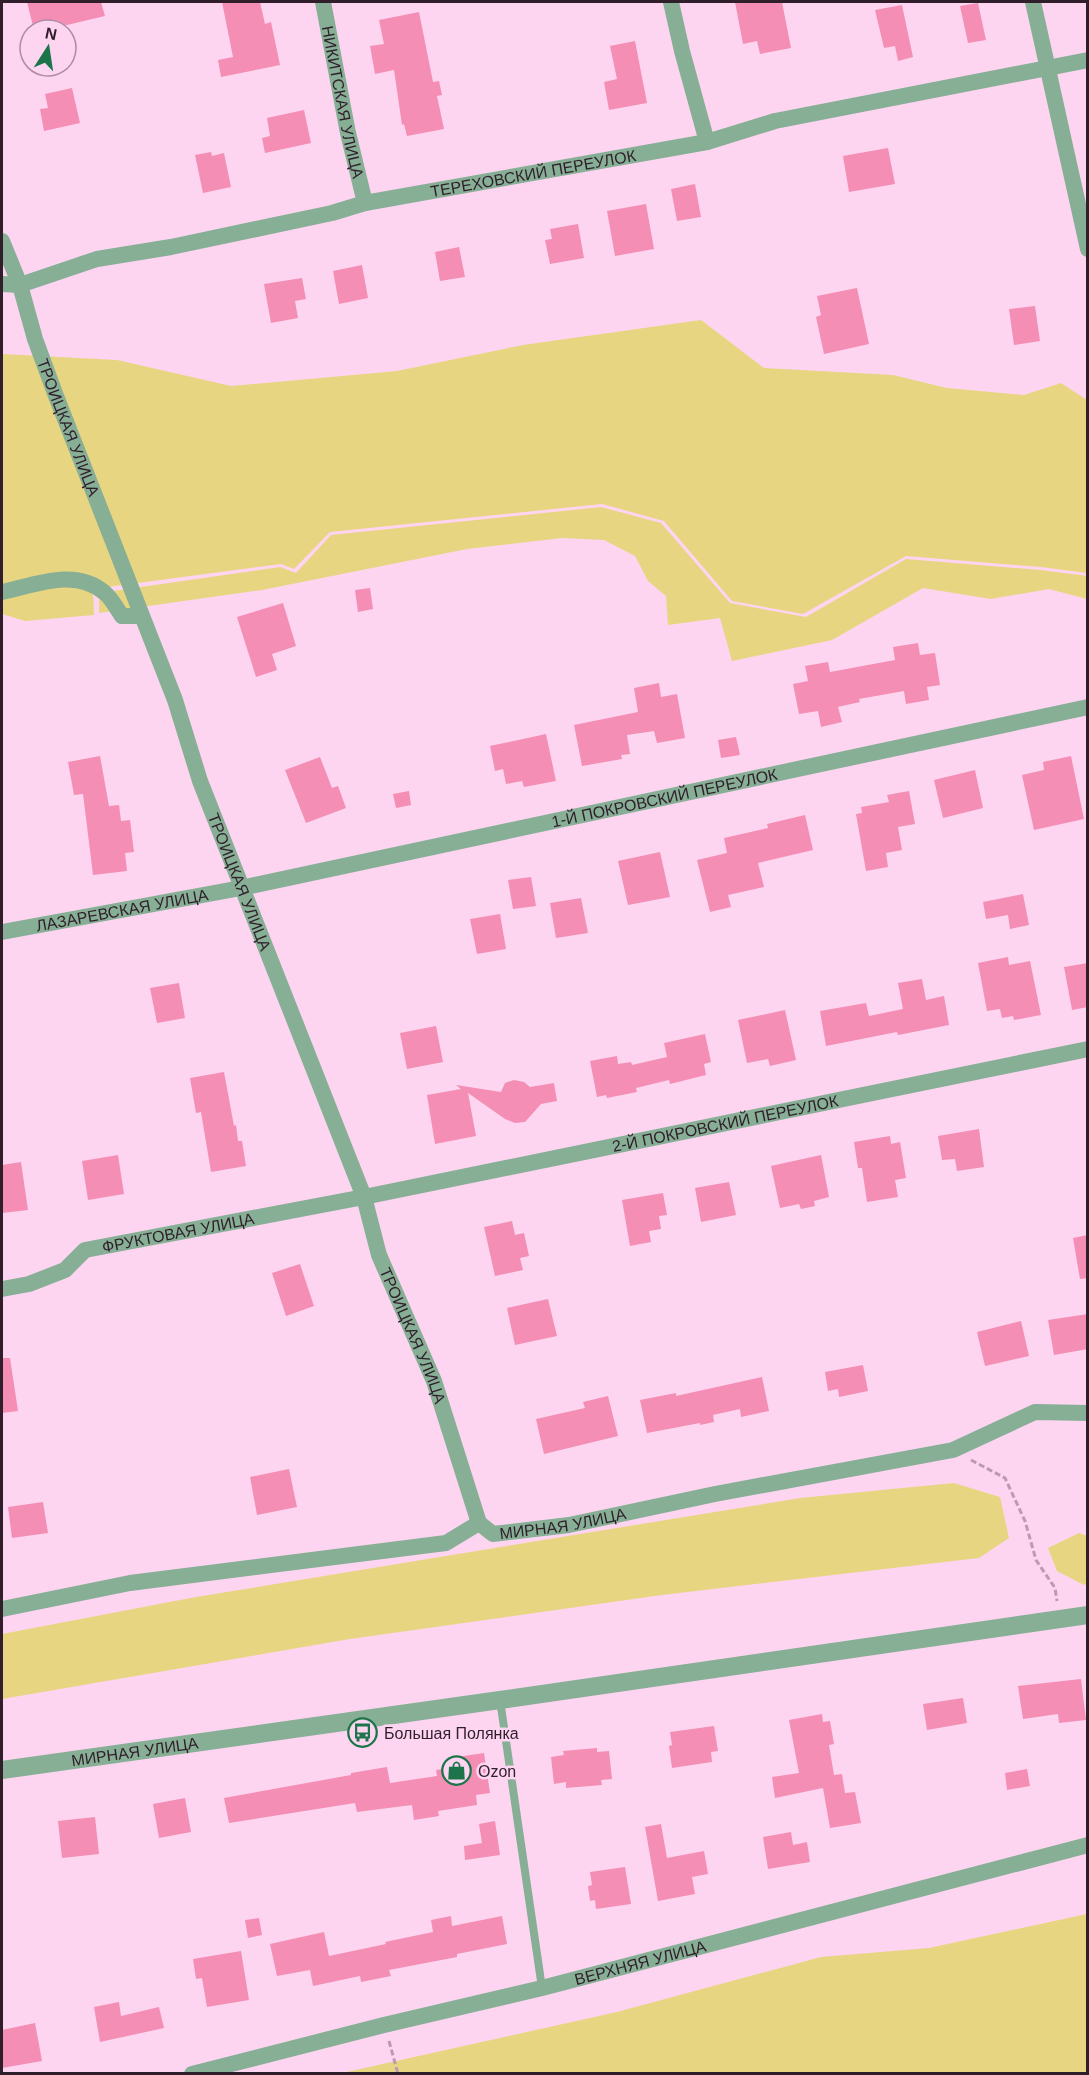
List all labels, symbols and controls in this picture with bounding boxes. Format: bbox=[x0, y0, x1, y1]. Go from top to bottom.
north arrow bbox=[18, 18, 78, 78]
text: N bbox=[44, 24, 58, 43]
street label: НИКИТСКАЯ УЛИЦА bbox=[319, 24, 367, 180]
street label: ТЕРЕХОВСКИЙ ПЕРЕУЛОК bbox=[429, 146, 638, 200]
street label: ТРОИЦКАЯ УЛИЦА bbox=[34, 356, 103, 499]
street label: 1-Й ПОКРОВСКИЙ ПЕРЕУЛОК bbox=[550, 765, 779, 830]
street label: ТРОИЦКАЯ УЛИЦА bbox=[205, 811, 275, 953]
street label: ЛАЗАРЕВСКАЯ УЛИЦА bbox=[35, 886, 210, 934]
street label: 2-Й ПОКРОВСКИЙ ПЕРЕУЛОК bbox=[611, 1092, 840, 1155]
street label: ФРУКТОВАЯ УЛИЦА bbox=[100, 1210, 256, 1255]
street label: ТРОИЦКАЯ УЛИЦА bbox=[377, 1265, 449, 1406]
street label: МИРНАЯ УЛИЦА bbox=[498, 1505, 628, 1542]
bus stop icon: Большая Полянка bbox=[347, 1717, 379, 1749]
place label: Большая Полянка bbox=[384, 1725, 519, 1742]
street label: МИРНАЯ УЛИЦА bbox=[70, 1734, 200, 1769]
shop icon: Ozon bbox=[441, 1755, 473, 1787]
place label: Ozon bbox=[478, 1763, 516, 1780]
street label: ВЕРХНЯЯ УЛИЦА bbox=[573, 1937, 708, 1988]

